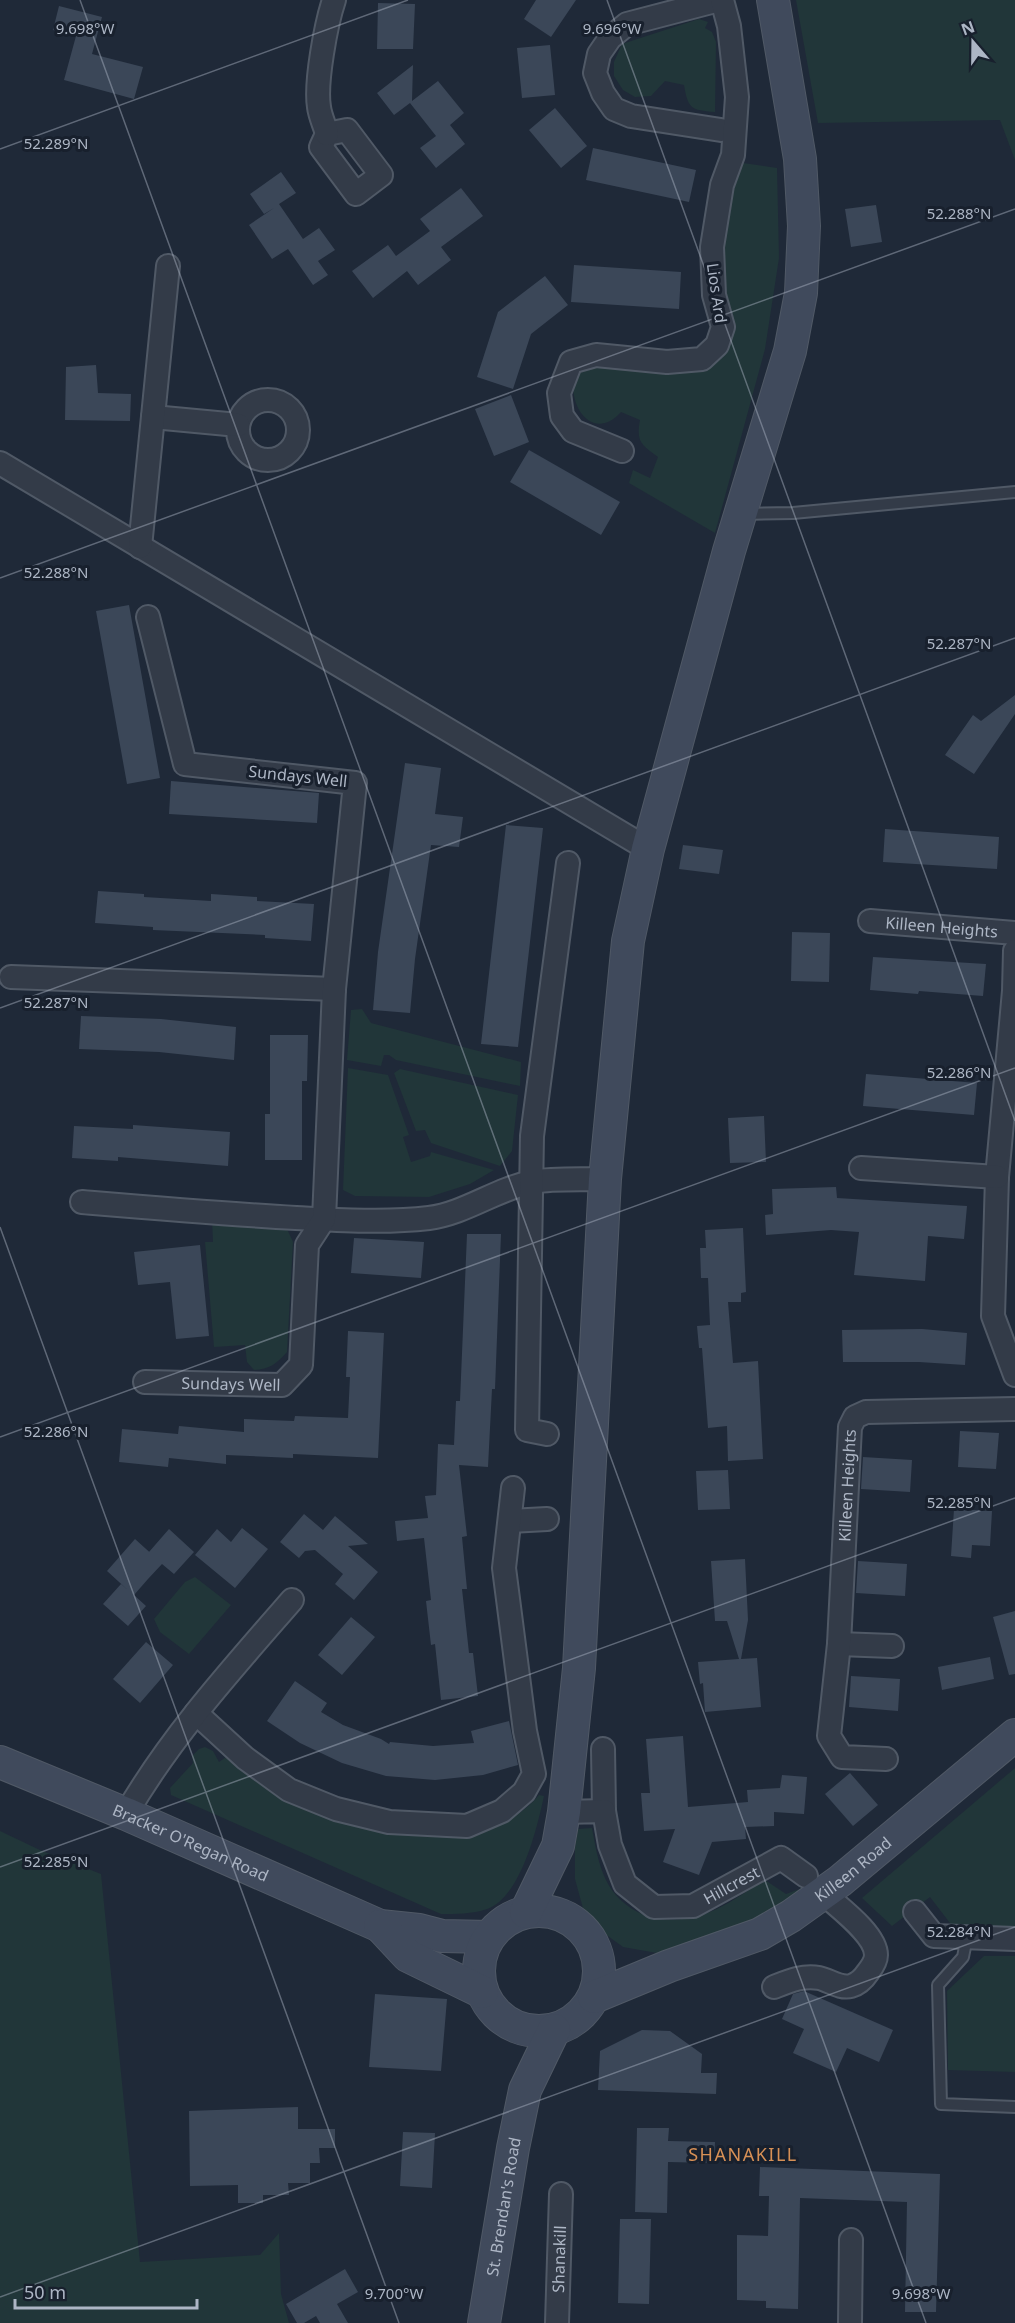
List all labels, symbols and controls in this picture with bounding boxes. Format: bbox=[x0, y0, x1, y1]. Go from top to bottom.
north arrow bbox=[943, 12, 1003, 72]
text: N bbox=[958, 15, 978, 40]
text: 9.698°W bbox=[56, 18, 114, 38]
text: 9.696°W bbox=[583, 18, 641, 38]
text: 52.289°N bbox=[24, 133, 88, 153]
text: 52.288°N bbox=[927, 203, 991, 223]
street label: Lios Ard bbox=[702, 262, 732, 324]
text: 52.288°N bbox=[24, 562, 88, 582]
text: 52.287°N bbox=[927, 633, 991, 653]
street label: Sundays Well bbox=[248, 760, 348, 792]
street label: Killeen Heights bbox=[885, 911, 999, 943]
text: 52.287°N bbox=[24, 992, 88, 1012]
text: 52.286°N bbox=[927, 1062, 991, 1082]
street label: Sundays Well bbox=[181, 1372, 281, 1396]
text: 52.286°N bbox=[24, 1421, 88, 1441]
street label: Killeen Heights bbox=[833, 1429, 861, 1542]
text: 52.285°N bbox=[927, 1492, 991, 1512]
street label: Bracker O'Regan Road bbox=[109, 1799, 272, 1887]
street label: Killeen Road bbox=[810, 1832, 896, 1907]
text: 52.285°N bbox=[24, 1851, 88, 1871]
street label: Hillcrest bbox=[699, 1861, 763, 1909]
text: 52.284°N bbox=[927, 1921, 991, 1941]
street label: St. Brendan's Road bbox=[481, 2135, 526, 2278]
district label: SHANAKILL bbox=[688, 2142, 798, 2166]
street label: Shanakill bbox=[547, 2225, 571, 2293]
scale bar bbox=[15, 2272, 196, 2310]
text: 50 m bbox=[24, 2280, 66, 2304]
text: 9.700°W bbox=[365, 2283, 423, 2303]
text: 9.698°W bbox=[892, 2283, 950, 2303]

